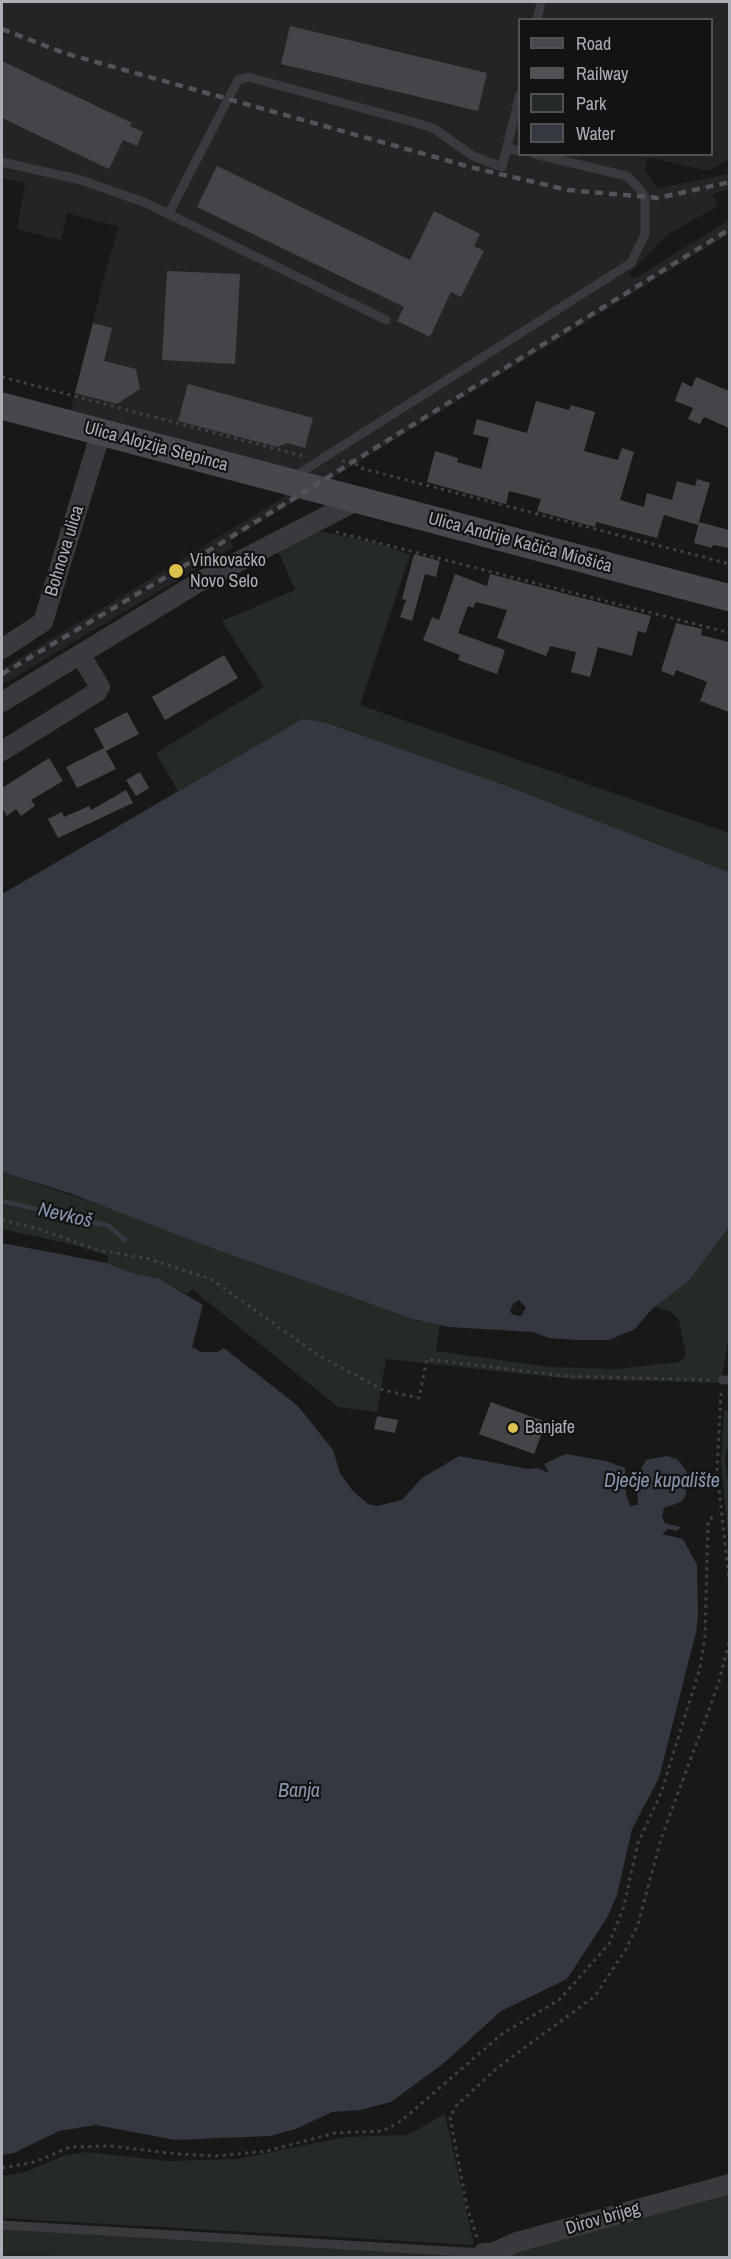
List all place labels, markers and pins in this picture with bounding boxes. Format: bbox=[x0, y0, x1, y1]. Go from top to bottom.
place label: Vinkovačko Novo Selo bbox=[190, 550, 266, 592]
marker: Vinkovačko Novo Selo bbox=[167, 562, 185, 580]
place label: Banjafe bbox=[525, 1417, 575, 1439]
marker: Banjafe bbox=[506, 1421, 520, 1435]

